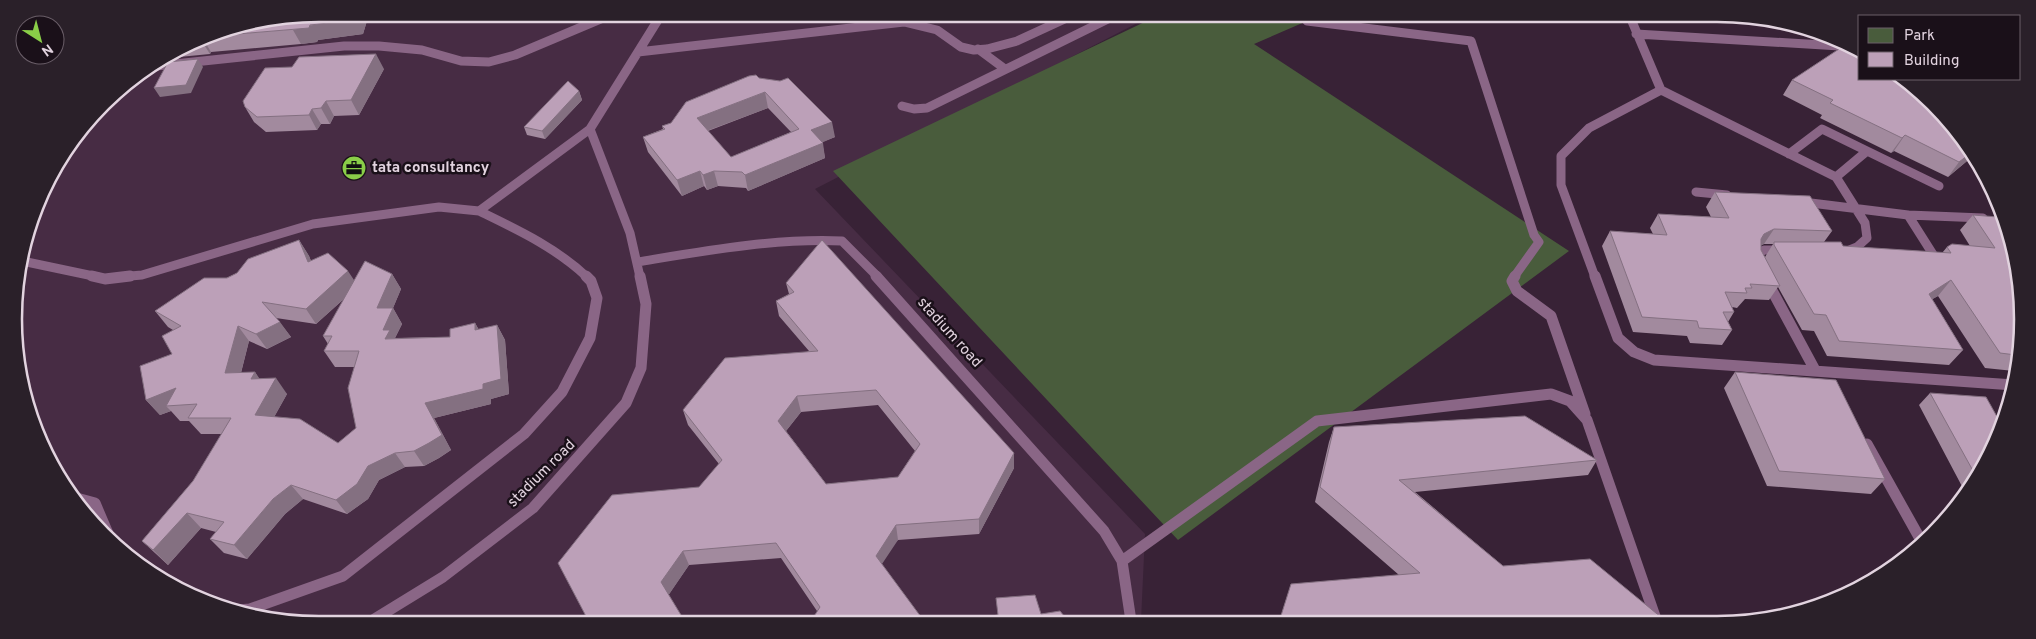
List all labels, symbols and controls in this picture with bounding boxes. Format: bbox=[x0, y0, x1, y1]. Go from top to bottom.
north arrow bbox=[15, 15, 65, 65]
legend bbox=[1858, 15, 2021, 80]
text: Park bbox=[1904, 27, 1935, 46]
text: N bbox=[38, 39, 56, 59]
text: Building bbox=[1904, 52, 1959, 71]
office icon: tata consultancy bbox=[341, 155, 367, 181]
place label: tata consultancy bbox=[372, 159, 490, 178]
street label: stadium road bbox=[912, 294, 986, 372]
street label: stadium road bbox=[504, 436, 580, 512]

